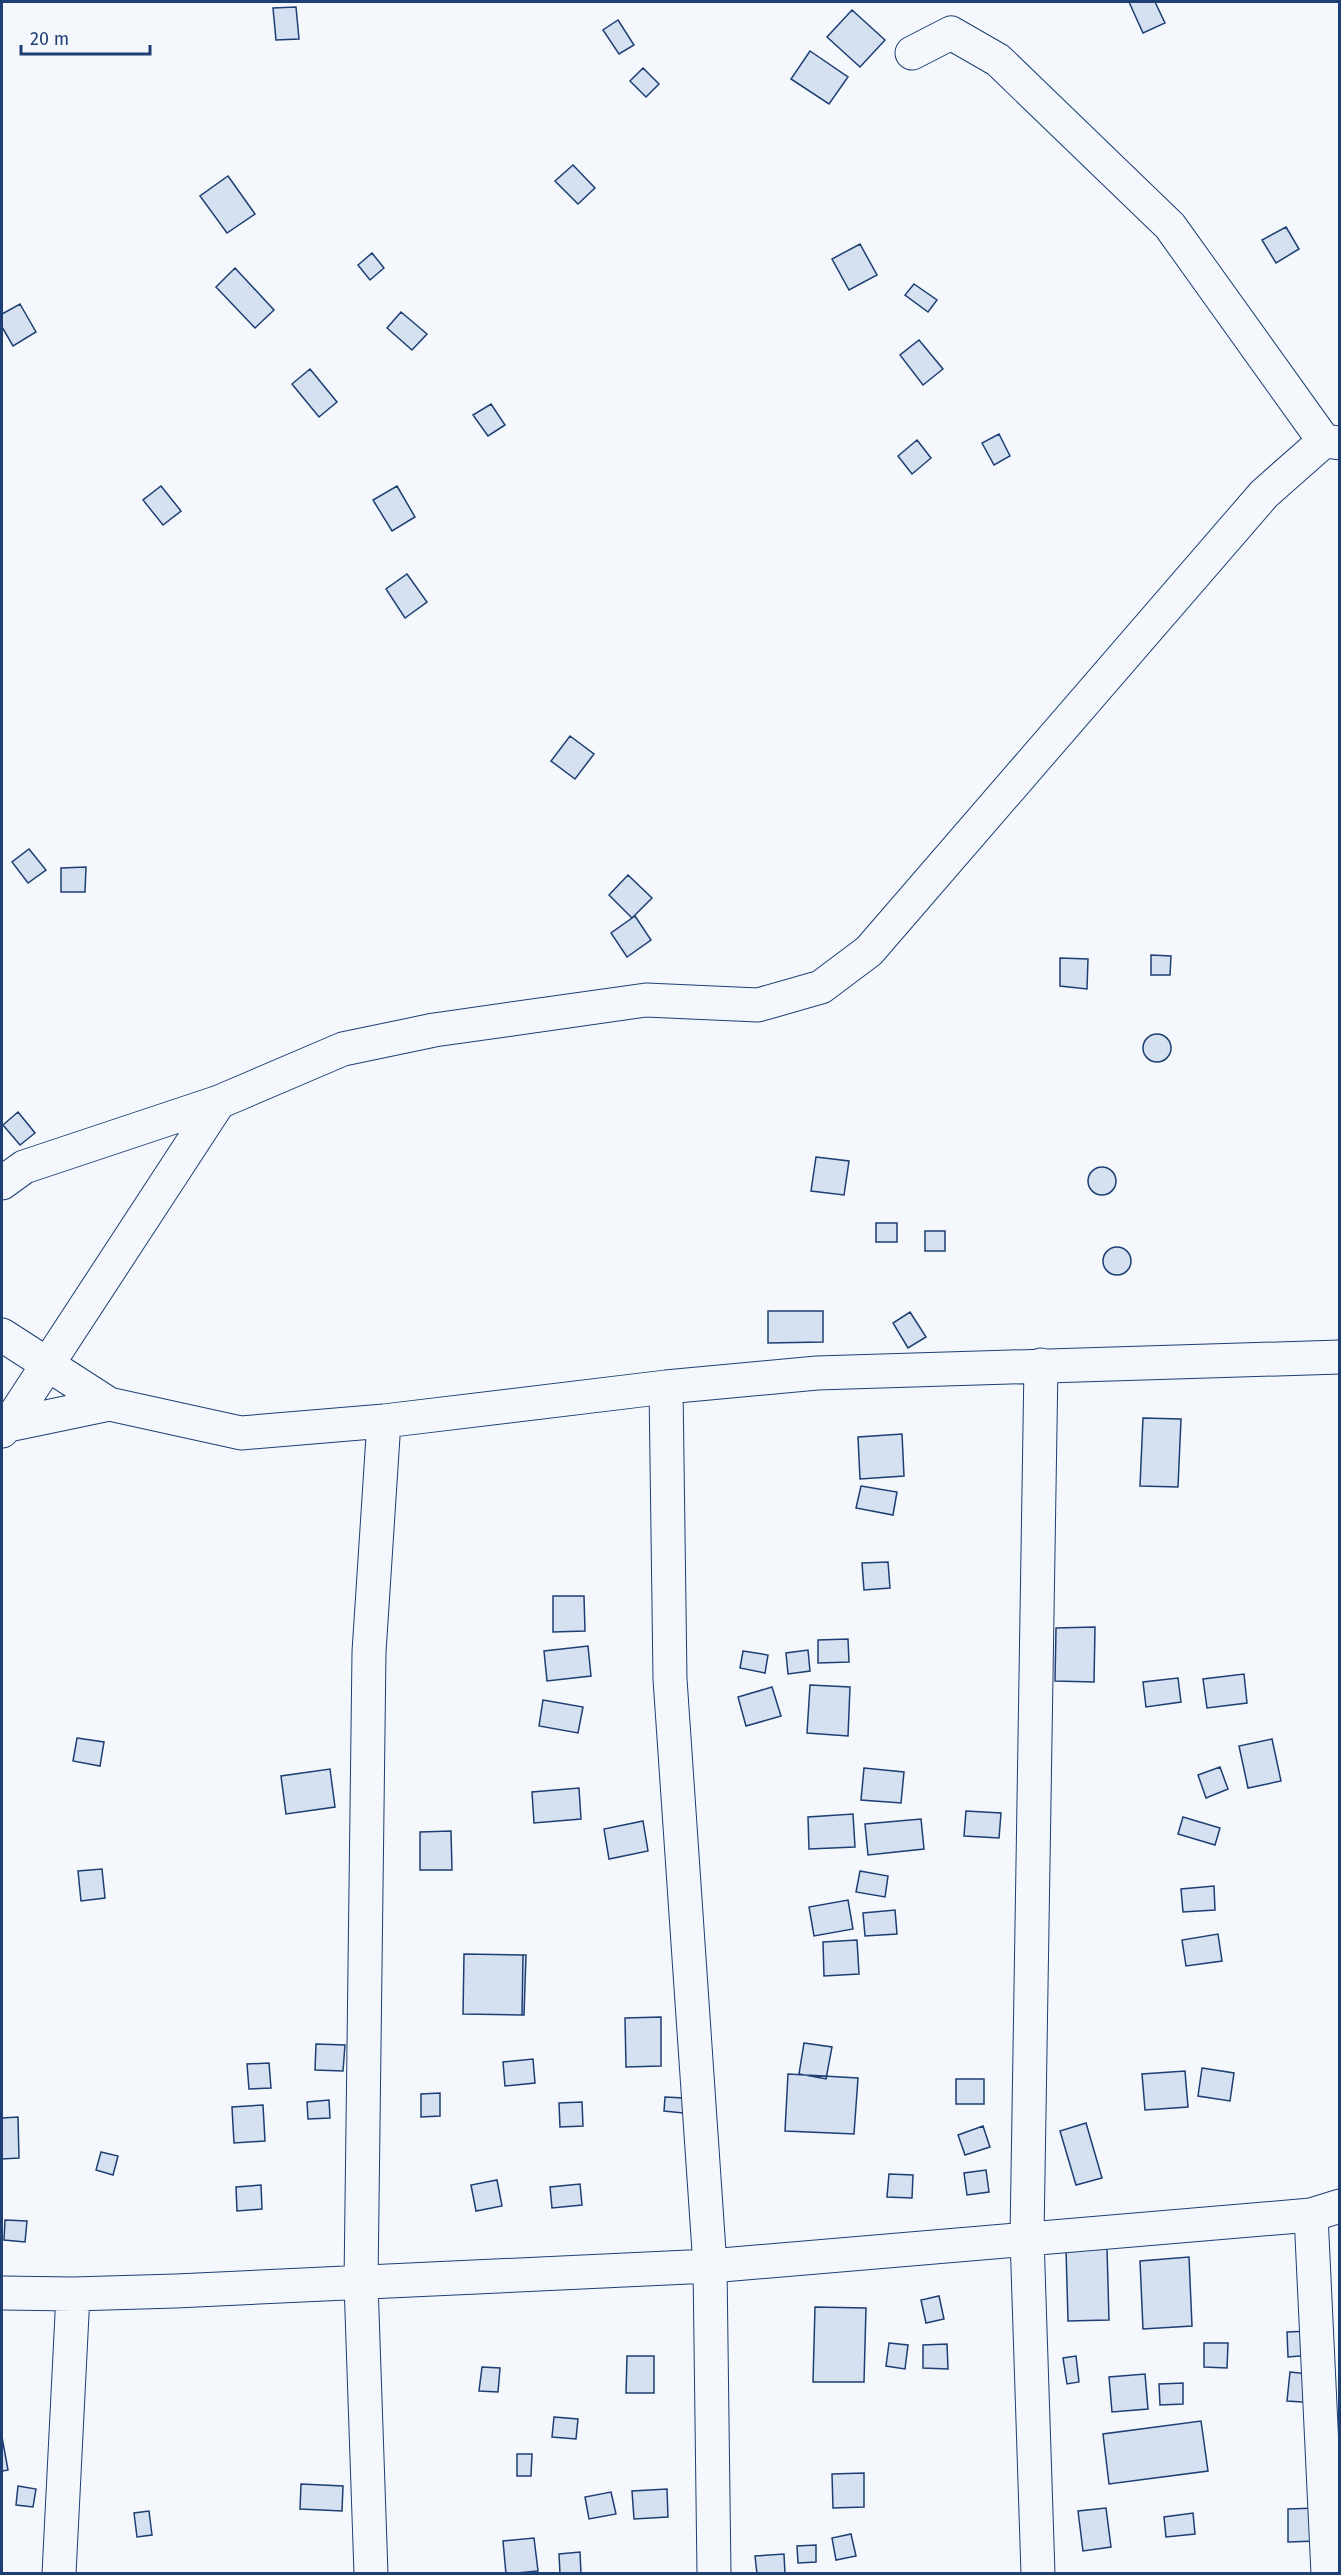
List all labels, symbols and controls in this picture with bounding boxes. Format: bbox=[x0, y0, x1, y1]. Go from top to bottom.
scale bar bbox=[21, 18, 150, 56]
text: 20 m bbox=[30, 28, 69, 50]

